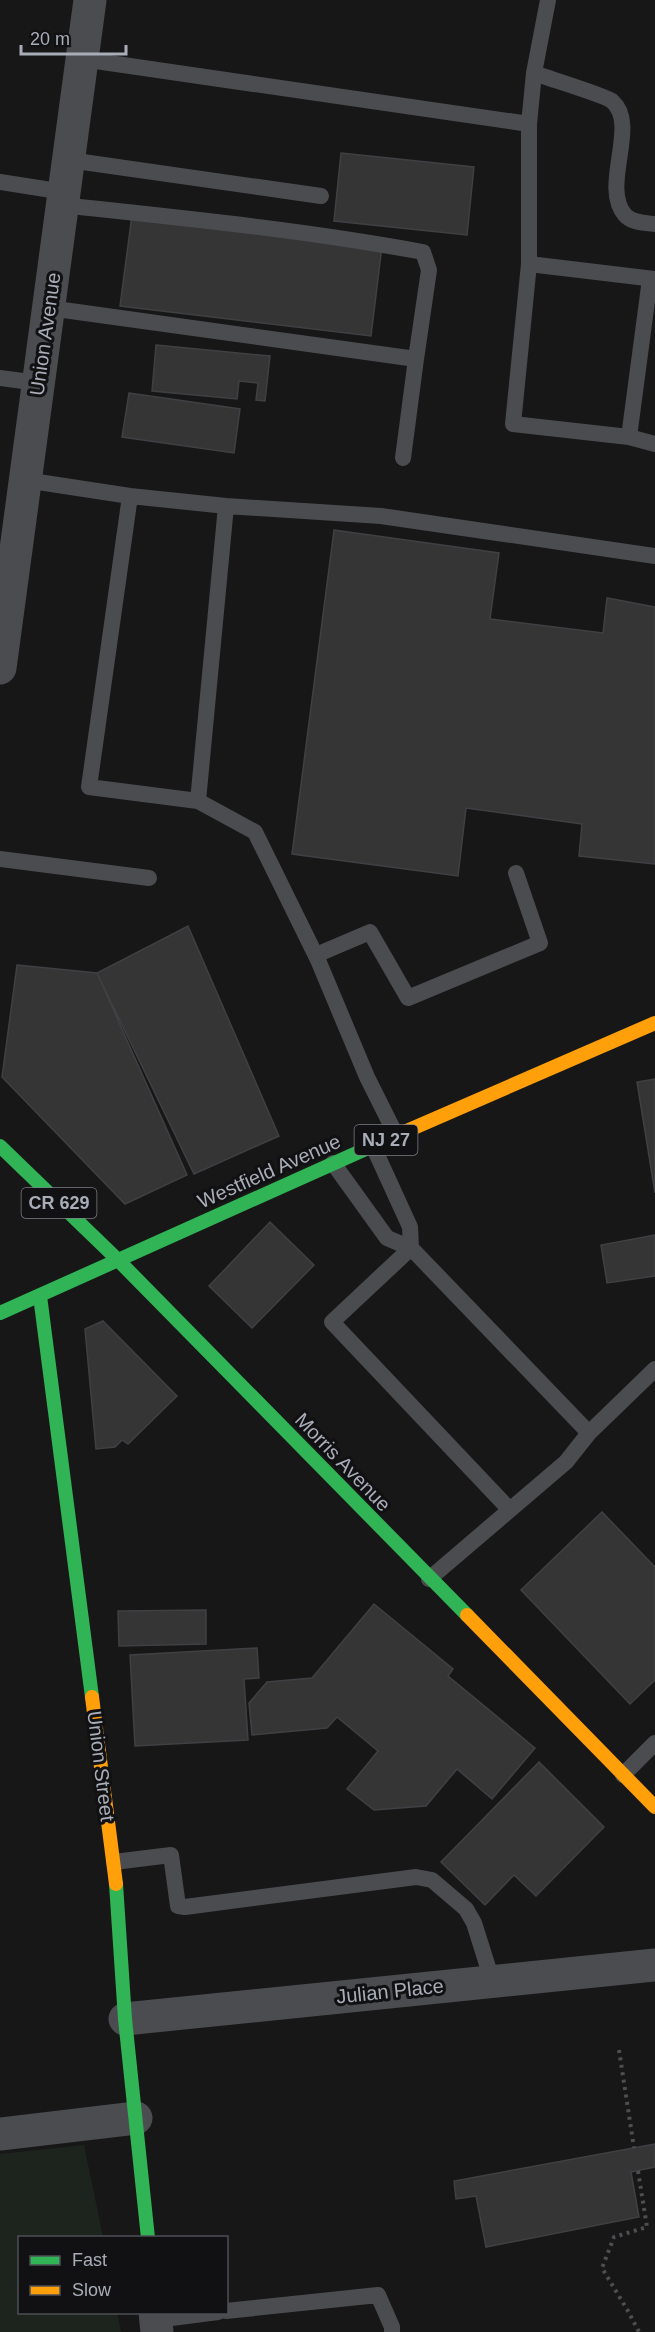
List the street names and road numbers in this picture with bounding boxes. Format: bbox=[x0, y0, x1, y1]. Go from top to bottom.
street label: Union Avenue bbox=[25, 271, 65, 397]
road number: NJ 27 bbox=[354, 1125, 418, 1155]
street label: Westfield Avenue bbox=[194, 1130, 344, 1212]
road number: CR 629 bbox=[22, 1188, 97, 1218]
street label: Morris Avenue bbox=[291, 1409, 395, 1515]
street label: Union Street bbox=[83, 1709, 119, 1823]
street label: Julian Place bbox=[335, 1974, 445, 2008]

